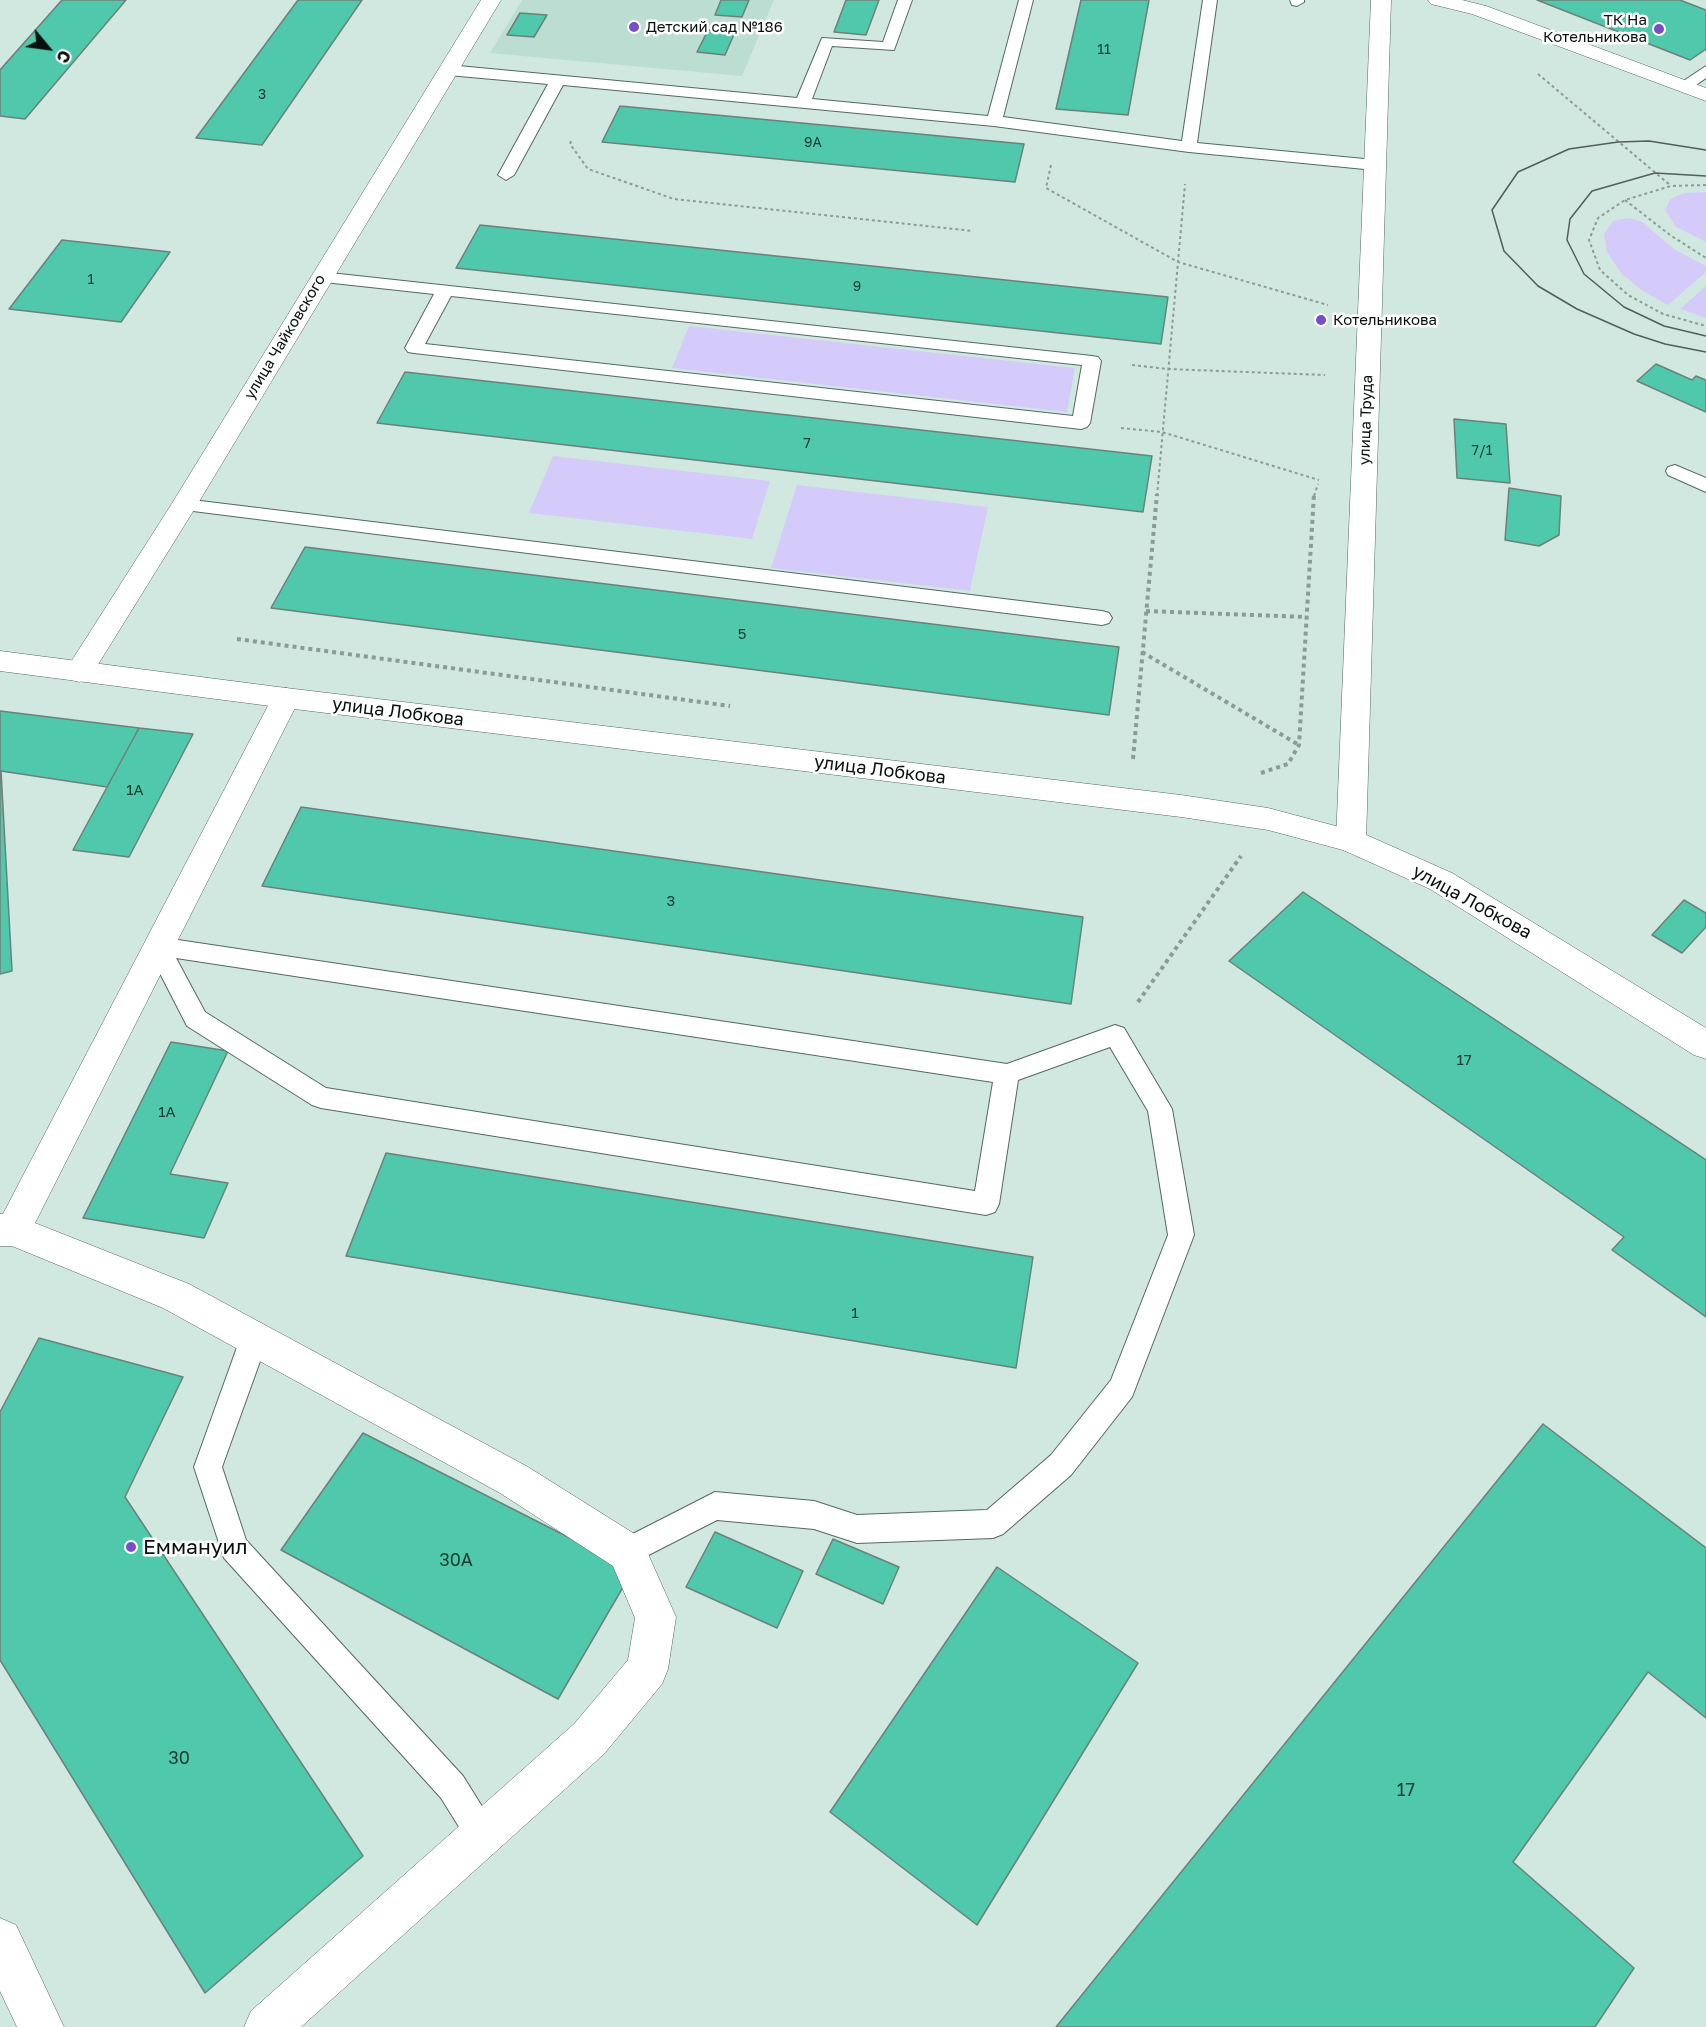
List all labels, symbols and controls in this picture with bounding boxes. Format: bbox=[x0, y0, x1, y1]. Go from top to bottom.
place label: ТК На Котельникова bbox=[1543, 11, 1647, 46]
north arrow bbox=[18, 18, 78, 78]
place label: Детский сад №186 bbox=[646, 18, 783, 36]
marker: Детский сад №186 bbox=[627, 20, 641, 34]
marker: ТК На Котельникова bbox=[1652, 22, 1666, 36]
house number: 11 bbox=[1097, 42, 1111, 58]
text: С bbox=[52, 47, 75, 67]
house number: 3 bbox=[258, 87, 266, 103]
house number: 9А bbox=[804, 135, 822, 151]
street label: улица Чайковского bbox=[241, 271, 329, 403]
house number: 1 bbox=[88, 272, 94, 288]
house number: 9 bbox=[853, 279, 861, 295]
place label: Котельникова bbox=[1333, 311, 1437, 329]
marker: Котельникова bbox=[1314, 313, 1328, 327]
street label: улица Труда bbox=[1355, 375, 1377, 465]
house number: 7 bbox=[803, 436, 811, 452]
house number: 7/1 bbox=[1472, 443, 1492, 459]
house number: 5 bbox=[738, 625, 746, 643]
street label: улица Лобкова bbox=[331, 693, 465, 731]
street label: улица Лобкова bbox=[813, 751, 947, 789]
house number: 1A bbox=[126, 781, 144, 799]
street label: улица Лобкова bbox=[1409, 860, 1535, 944]
house number: 3 bbox=[667, 892, 675, 910]
house number: 17 bbox=[1456, 1051, 1472, 1069]
house number: 1А bbox=[158, 1103, 176, 1121]
house number: 1 bbox=[851, 1304, 859, 1322]
place label: Еммануил bbox=[143, 1534, 248, 1560]
marker: Еммануил bbox=[124, 1540, 138, 1554]
house number: 30А bbox=[439, 1549, 473, 1571]
house number: 30 bbox=[168, 1747, 190, 1769]
house number: 17 bbox=[1397, 1779, 1415, 1801]

